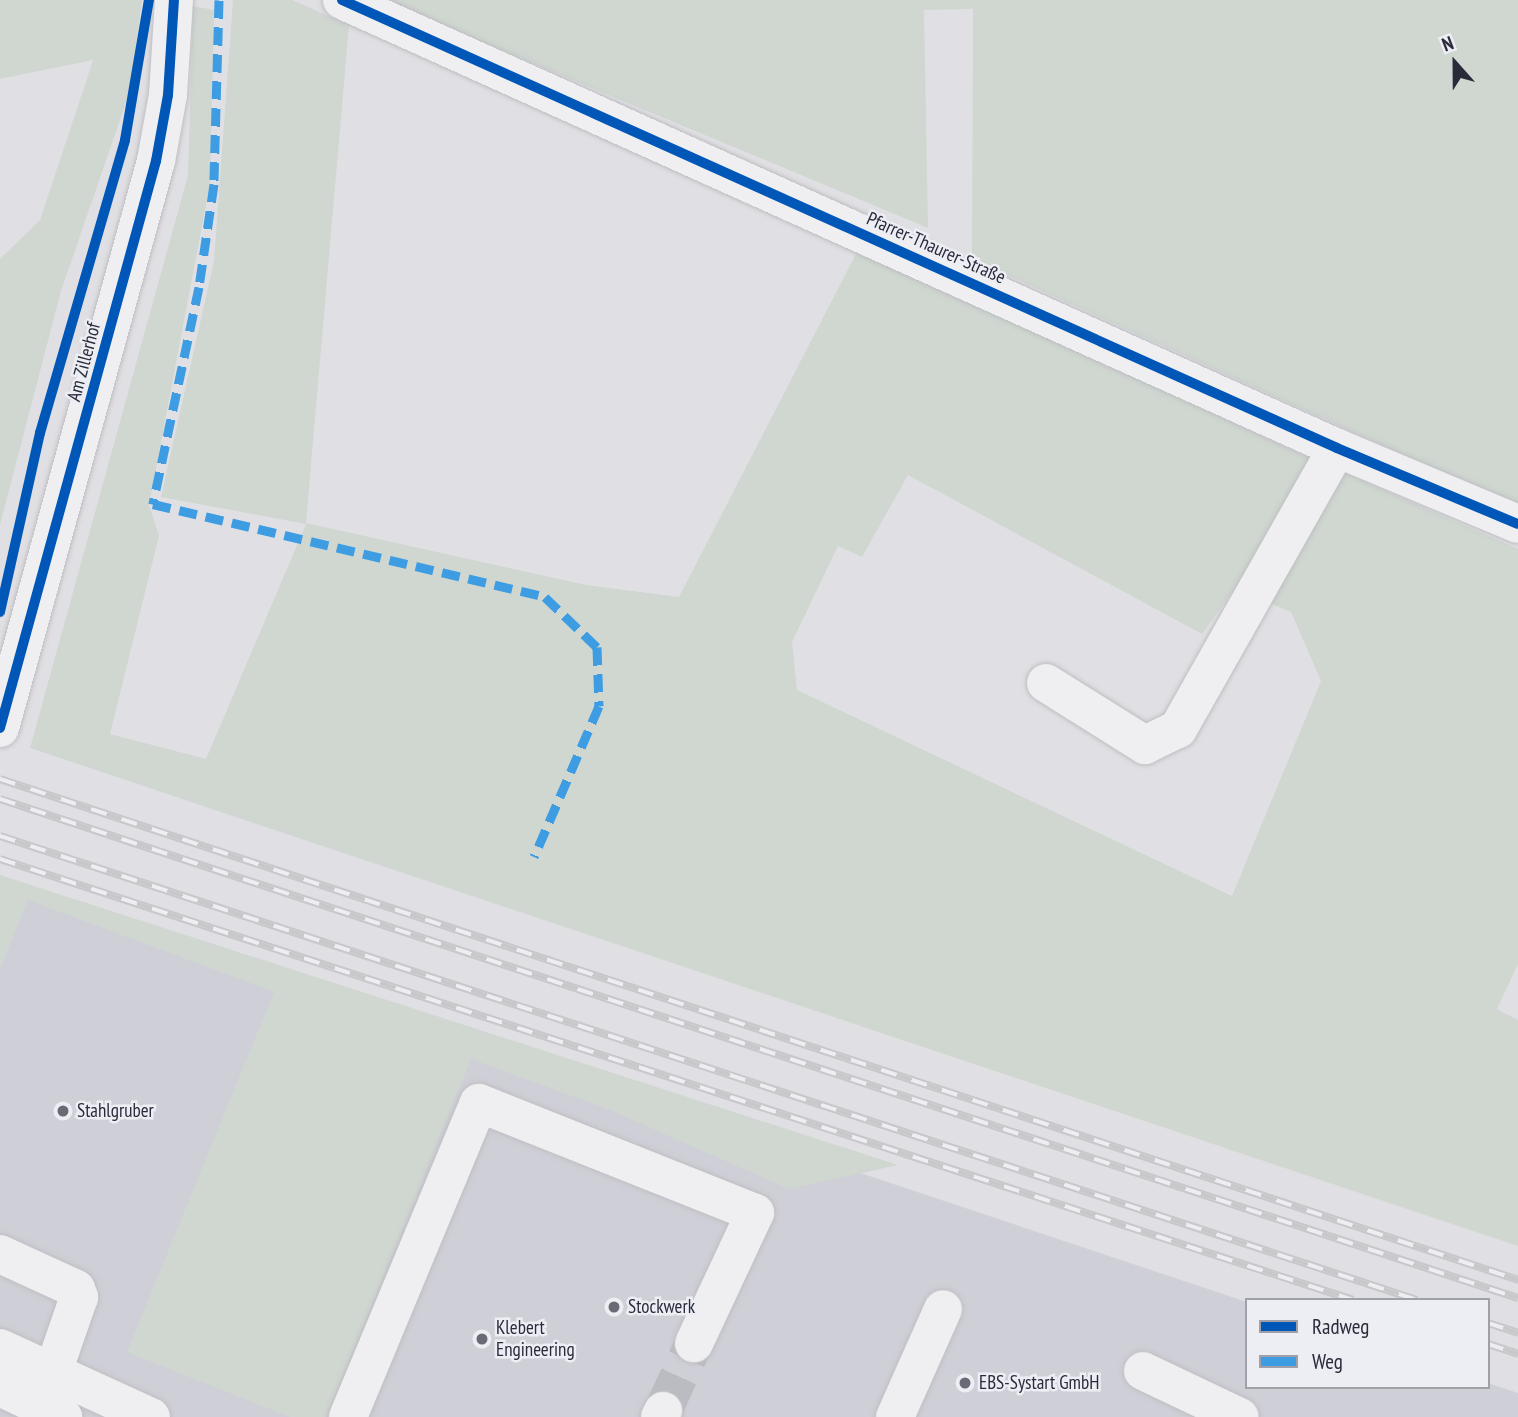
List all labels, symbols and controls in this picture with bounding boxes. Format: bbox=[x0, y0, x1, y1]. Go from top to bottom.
north arrow bbox=[1420, 28, 1490, 98]
text: N bbox=[1438, 30, 1457, 56]
street label: Pfarrer-Thaurer-Straße bbox=[863, 207, 1009, 289]
street label: Am Zillerhof bbox=[63, 320, 105, 404]
place label: Stahlgruber bbox=[77, 1100, 154, 1122]
marker: Stahlgruber bbox=[55, 1103, 71, 1119]
place label: Stockwerk bbox=[628, 1296, 695, 1318]
legend bbox=[1245, 1298, 1490, 1389]
marker: Stockwerk bbox=[606, 1299, 622, 1315]
text: Radweg bbox=[1312, 1313, 1369, 1340]
place label: Klebert Engineering bbox=[496, 1317, 575, 1361]
marker: Klebert Engineering bbox=[474, 1331, 490, 1347]
text: Weg bbox=[1312, 1348, 1343, 1375]
place label: EBS-Systart GmbH bbox=[979, 1372, 1099, 1394]
marker: EBS-Systart GmbH bbox=[957, 1375, 973, 1391]

